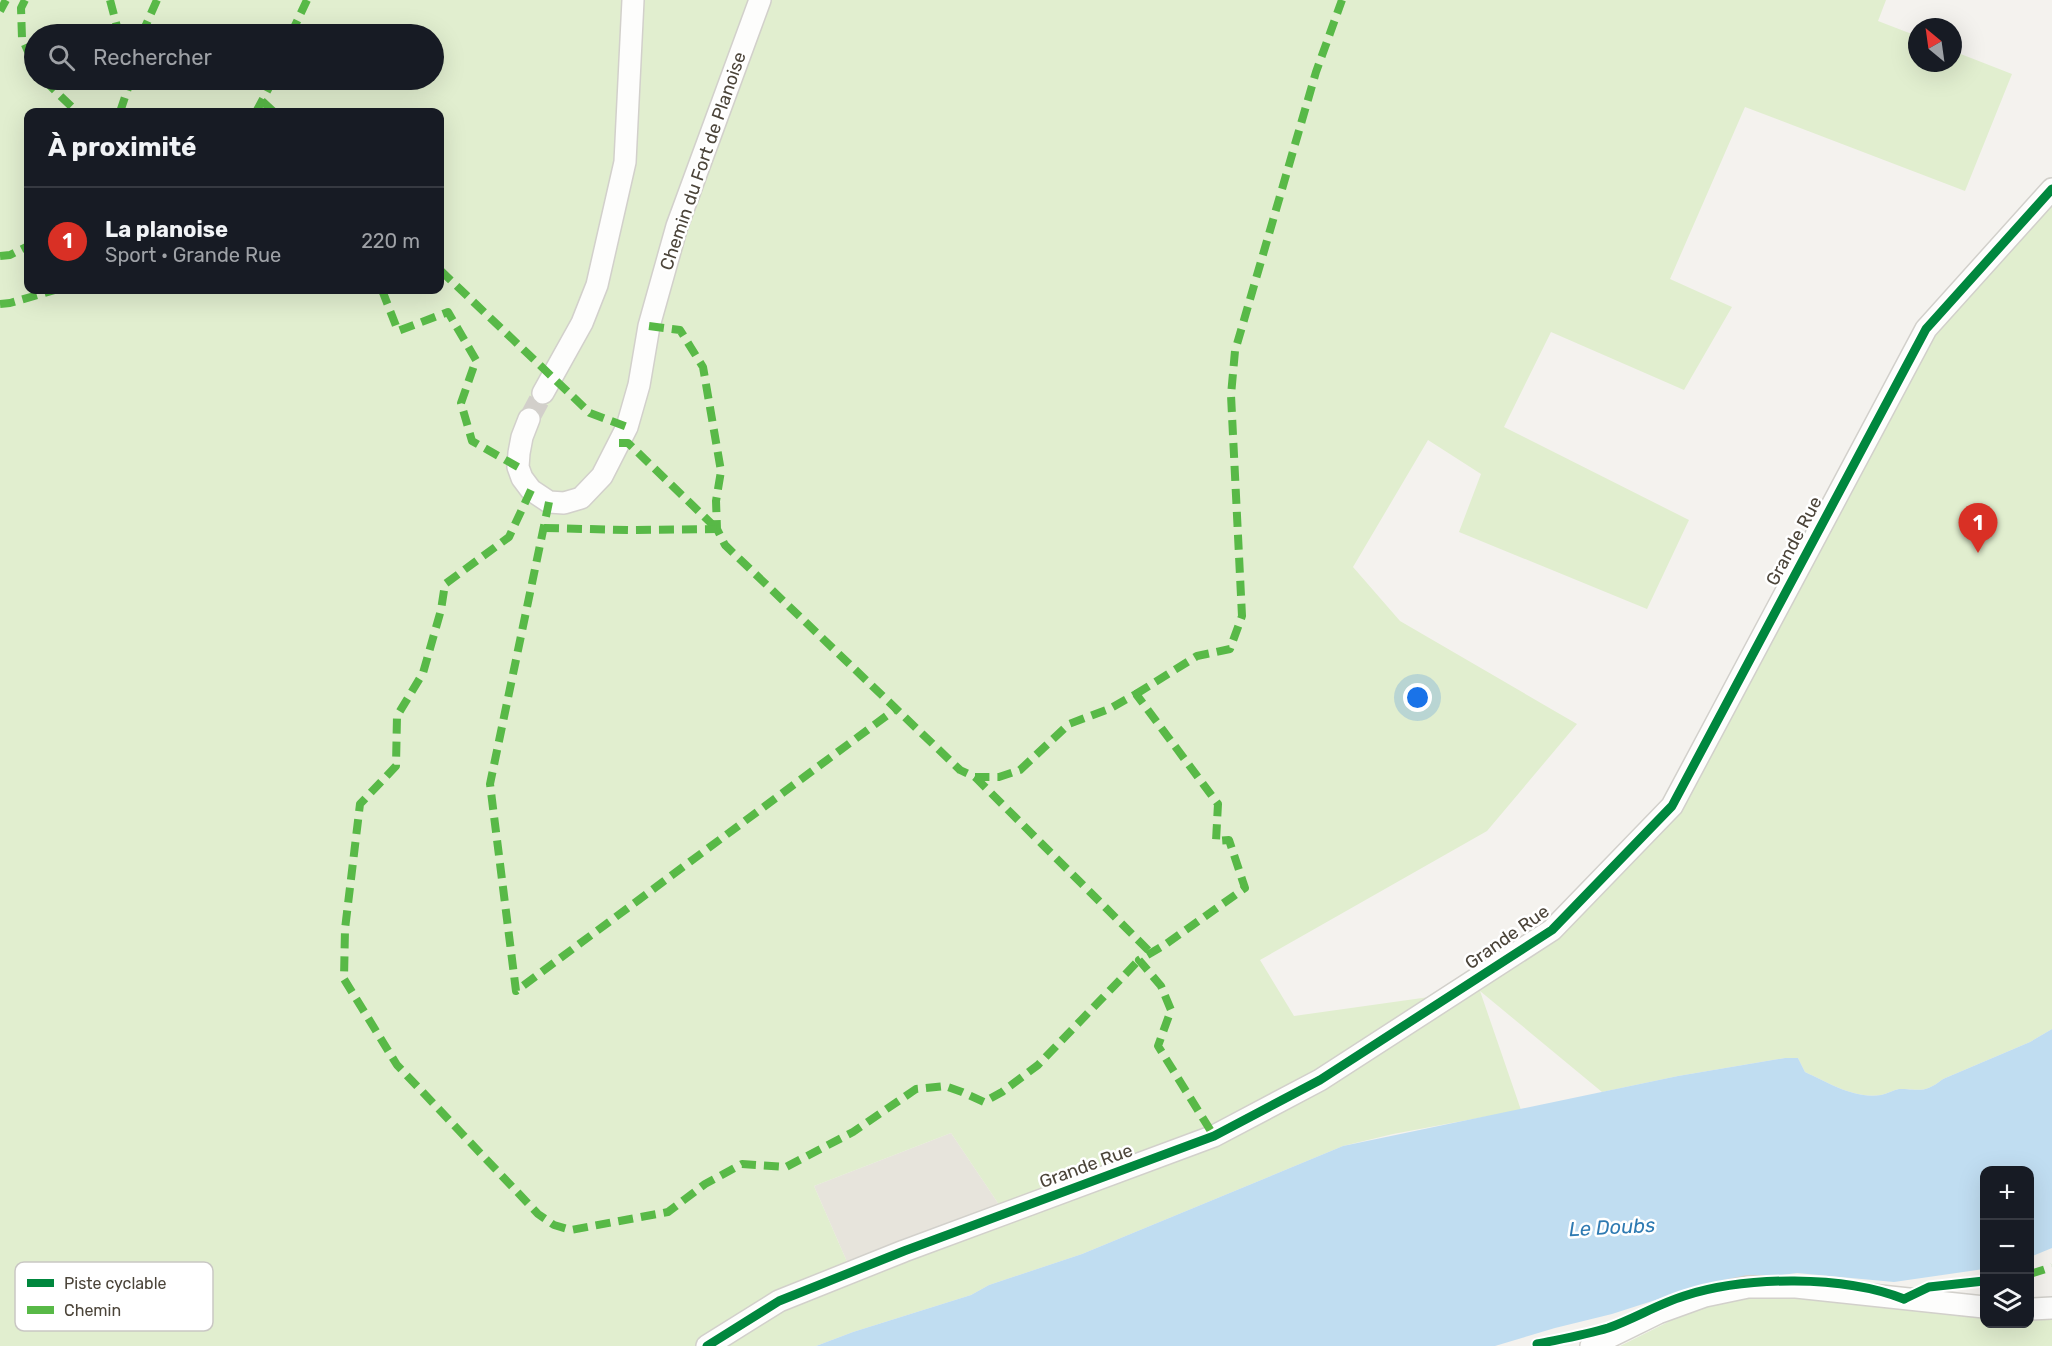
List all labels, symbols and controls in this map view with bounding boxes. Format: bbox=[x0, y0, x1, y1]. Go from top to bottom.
north arrow bbox=[1908, 18, 1962, 72]
search box bbox=[24, 24, 444, 90]
icon: search bbox=[45, 41, 78, 74]
text: Rechercher bbox=[93, 44, 212, 71]
street label: Chemin du Fort de Planoise bbox=[655, 49, 751, 273]
text: À proximité bbox=[48, 132, 197, 163]
text: La planoise bbox=[105, 216, 228, 243]
text: 1 bbox=[63, 229, 72, 253]
text: 220 m bbox=[361, 229, 420, 253]
text: Sport · Grande Rue bbox=[105, 243, 281, 267]
street label: Grande Rue bbox=[1761, 493, 1827, 589]
pin: 1 bbox=[1958, 504, 1998, 553]
your location bbox=[1403, 683, 1432, 712]
street label: Grande Rue bbox=[1461, 900, 1553, 974]
street label: Grande Rue bbox=[1036, 1139, 1136, 1193]
map controls bbox=[1980, 1166, 2034, 1328]
button: + bbox=[1980, 1166, 2034, 1220]
water label: Le Doubs bbox=[1568, 1213, 1656, 1241]
button: − bbox=[1980, 1220, 2034, 1274]
legend bbox=[15, 1262, 213, 1331]
text: Piste cyclable bbox=[64, 1274, 167, 1293]
button: layers bbox=[1980, 1274, 2034, 1328]
text: Chemin bbox=[64, 1301, 121, 1320]

